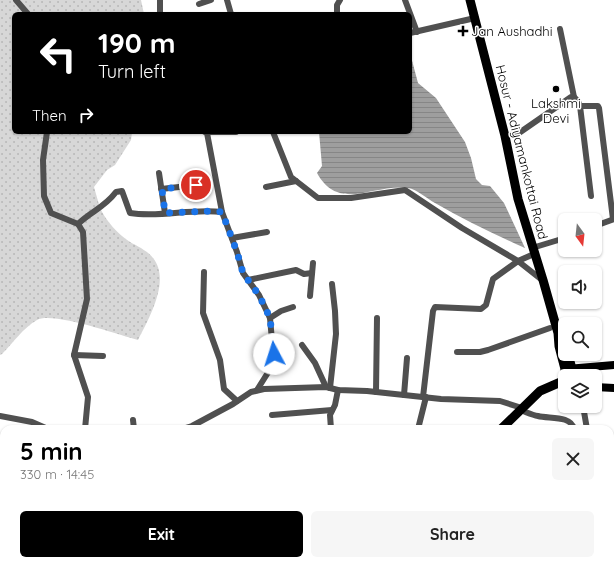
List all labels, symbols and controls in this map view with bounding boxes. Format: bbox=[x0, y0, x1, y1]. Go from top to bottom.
place label: Jan Aushadhi bbox=[471, 23, 552, 39]
text: 190 m bbox=[98, 25, 176, 60]
marker: Jan Aushadhi bbox=[458, 26, 468, 36]
icon: left bbox=[32, 28, 84, 80]
text: Turn left bbox=[98, 60, 166, 83]
street label: Hosur - Adiyamankottai Road bbox=[493, 63, 551, 241]
marker: Lakshmi Devi bbox=[551, 84, 561, 94]
place label: Lakshmi Devi bbox=[531, 95, 581, 126]
icon: right bbox=[75, 104, 97, 126]
text: Then bbox=[32, 106, 67, 125]
pin bbox=[179, 168, 213, 202]
icon: arrive bbox=[185, 174, 207, 196]
north arrow bbox=[558, 213, 602, 257]
map controls bbox=[558, 213, 602, 413]
button: sound bbox=[558, 265, 602, 309]
button: search bbox=[558, 317, 602, 361]
position arrow bbox=[253, 333, 295, 375]
button: layers bbox=[558, 369, 602, 413]
text: 5 min bbox=[20, 436, 83, 466]
button: close bbox=[552, 438, 594, 480]
text: 330 m · 14:45 bbox=[20, 466, 94, 482]
button: Exit bbox=[20, 511, 303, 557]
button: Share bbox=[311, 511, 594, 557]

